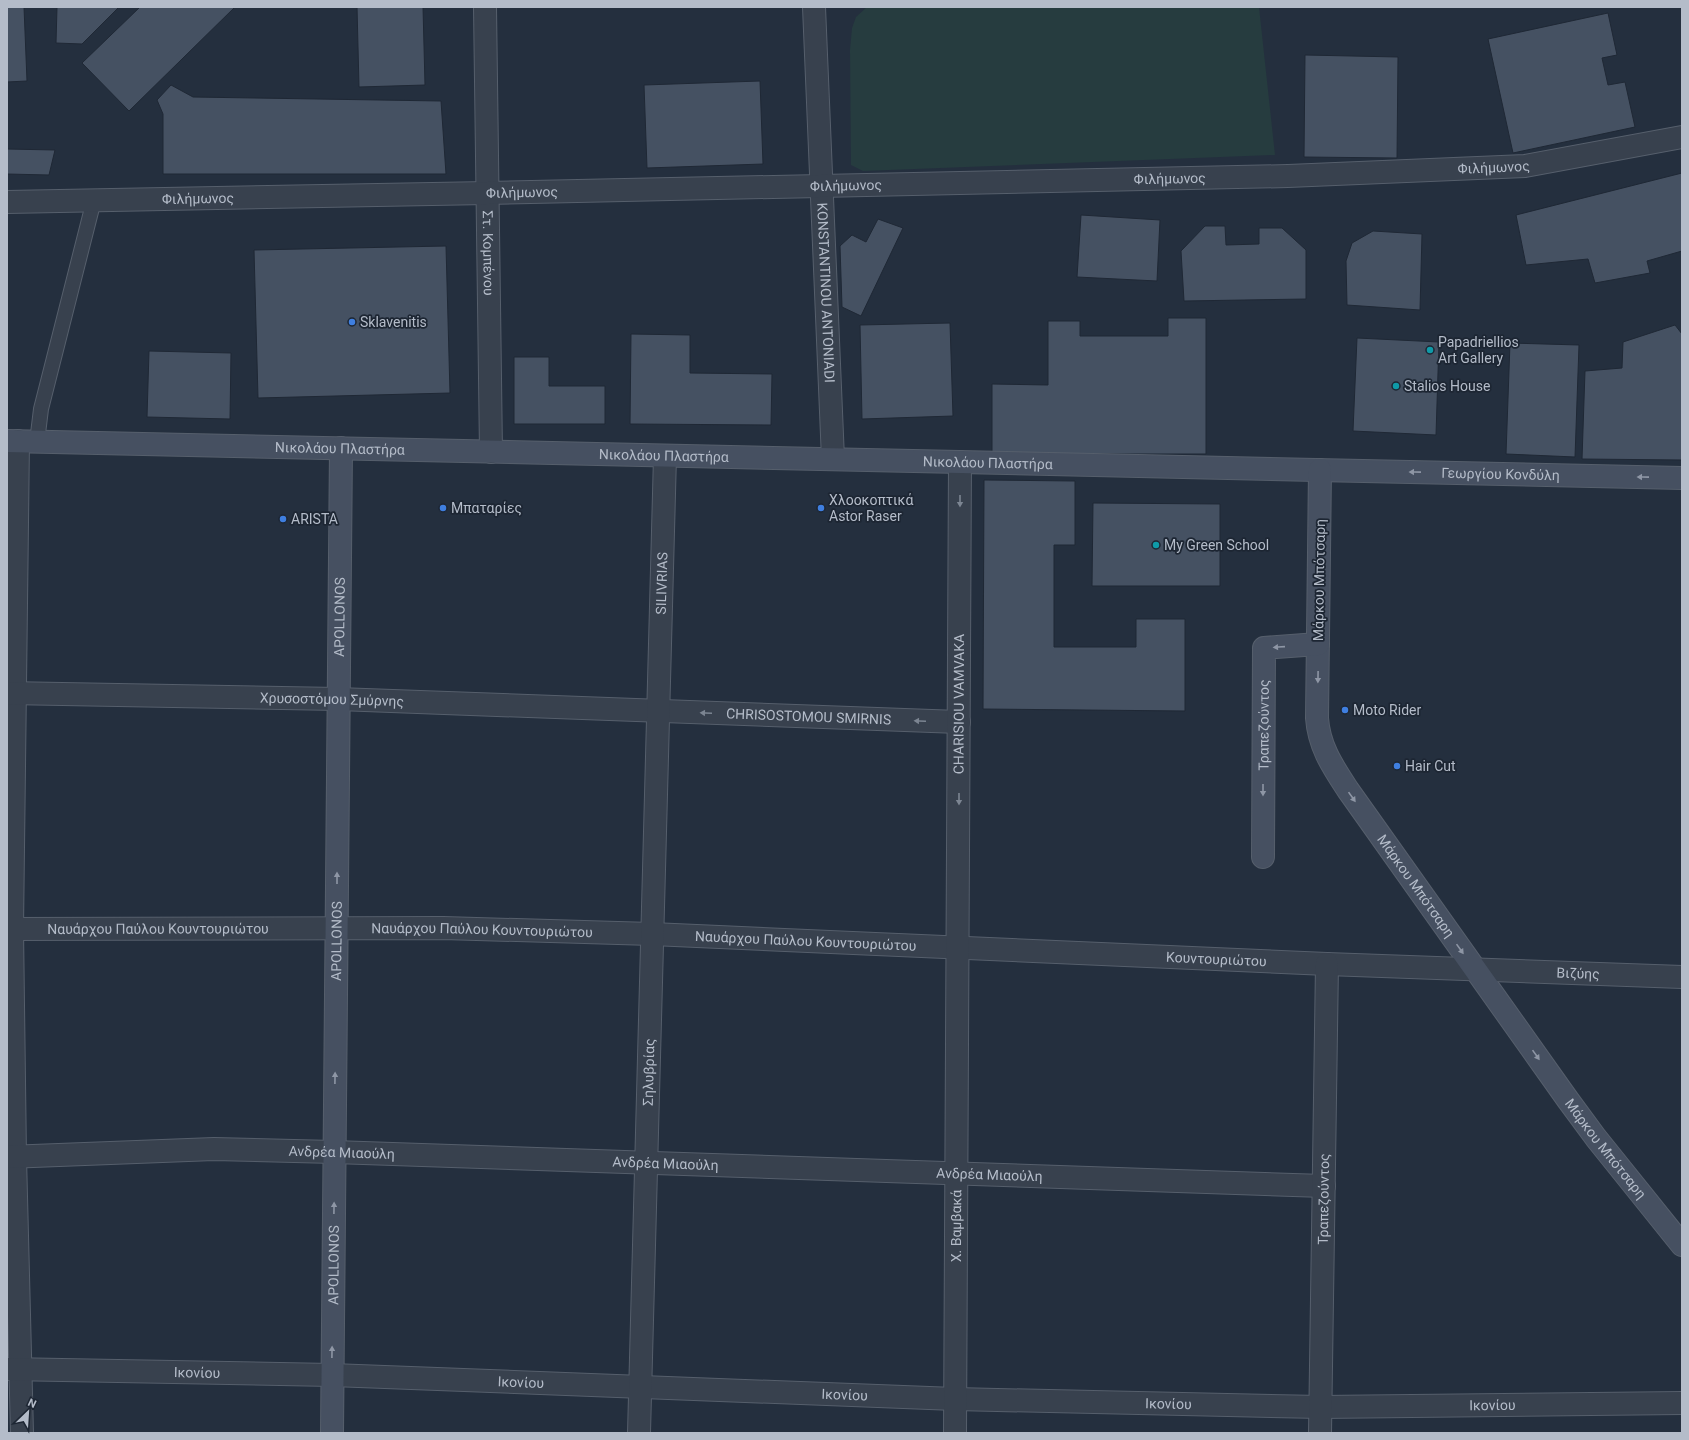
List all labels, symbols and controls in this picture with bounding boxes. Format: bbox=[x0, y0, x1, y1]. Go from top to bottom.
street label: Φιλήμωνος bbox=[1457, 157, 1531, 177]
street label: Φιλήμωνος bbox=[1134, 170, 1206, 187]
street label: Φιλήμωνος bbox=[810, 177, 882, 194]
street label: Φιλήμωνος bbox=[486, 183, 558, 201]
street label: Φιλήμωνος bbox=[162, 190, 234, 207]
street label: KONSTANTINOU ANTONIADI bbox=[814, 202, 838, 383]
street label: Στ. Κομπένου bbox=[480, 210, 497, 296]
place label: Sklavenitis bbox=[360, 314, 427, 330]
marker: Sklavenitis bbox=[347, 317, 357, 327]
place label: Papadriellios Art Gallery bbox=[1438, 334, 1519, 366]
marker: Papadriellios Art Gallery bbox=[1425, 345, 1435, 355]
place label: Stalios House bbox=[1404, 378, 1490, 394]
marker: Stalios House bbox=[1391, 381, 1401, 391]
street label: Νικολάου Πλαστήρα bbox=[275, 439, 405, 458]
street label: Νικολάου Πλαστήρα bbox=[599, 446, 729, 465]
street label: Νικολάου Πλαστήρα bbox=[923, 453, 1053, 472]
street label: Γεωργίου Κονδύλη bbox=[1441, 465, 1560, 483]
one-way arrow bbox=[1409, 468, 1421, 475]
one-way arrow bbox=[1636, 474, 1649, 480]
place label: Χλοοκοπτικά Astor Raser bbox=[829, 492, 913, 524]
one-way arrow bbox=[957, 495, 963, 508]
place label: Μπαταρίες bbox=[451, 500, 522, 516]
marker: Μπαταρίες bbox=[438, 503, 448, 513]
marker: Χλοοκοπτικά Astor Raser bbox=[816, 503, 826, 513]
place label: ARISTA bbox=[291, 511, 338, 527]
marker: ARISTA bbox=[278, 514, 288, 524]
street label: Μάρκου Μπότσαρη bbox=[1310, 519, 1328, 641]
place label: My Green School bbox=[1164, 537, 1269, 553]
marker: My Green School bbox=[1151, 540, 1161, 550]
street label: SILIVRIAS bbox=[653, 552, 670, 615]
street label: APOLLONOS bbox=[331, 577, 348, 657]
street label: CHARISIOU VAMVAKA bbox=[950, 634, 967, 774]
one-way arrow bbox=[1273, 643, 1285, 650]
one-way arrow bbox=[1314, 671, 1321, 683]
street label: Τραπεζούντος bbox=[1255, 679, 1272, 771]
street label: Χρυσοστόμου Σμύρνης bbox=[260, 690, 404, 709]
place label: Moto Rider bbox=[1353, 702, 1421, 718]
street label: CHRISOSTOMOU SMIRNIS bbox=[726, 705, 891, 727]
marker: Moto Rider bbox=[1340, 705, 1350, 715]
one-way arrow bbox=[699, 710, 712, 716]
one-way arrow bbox=[914, 717, 926, 724]
place label: Hair Cut bbox=[1405, 758, 1456, 774]
marker: Hair Cut bbox=[1392, 761, 1402, 771]
one-way arrow bbox=[1260, 784, 1266, 797]
one-way arrow bbox=[1348, 792, 1357, 803]
one-way arrow bbox=[955, 793, 962, 805]
street label: Μάρκου Μπότσαρη bbox=[1374, 831, 1458, 940]
one-way arrow bbox=[334, 871, 340, 884]
street label: APOLLONOS bbox=[328, 901, 345, 981]
street label: Ναυάρχου Παύλου Κουντουριώτου bbox=[47, 920, 269, 937]
street label: Ναυάρχου Παύλου Κουντουριώτου bbox=[371, 920, 593, 940]
street label: Ναυάρχου Παύλου Κουντουριώτου bbox=[695, 928, 917, 954]
one-way arrow bbox=[1456, 944, 1464, 954]
street label: Κουντουριώτου bbox=[1166, 949, 1267, 969]
street label: Βιζύης bbox=[1556, 964, 1600, 982]
street label: Σηλυβρίας bbox=[640, 1038, 657, 1106]
one-way arrow bbox=[1532, 1050, 1540, 1060]
one-way arrow bbox=[332, 1071, 338, 1084]
street label: Μάρκου Μπότσαρη bbox=[1562, 1095, 1649, 1202]
street label: Ανδρέα Μιαούλη bbox=[288, 1143, 395, 1162]
street label: Τραπεζούντος bbox=[1315, 1153, 1332, 1245]
street label: Ανδρέα Μιαούλη bbox=[612, 1154, 719, 1173]
street label: Ανδρέα Μιαούλη bbox=[936, 1165, 1043, 1184]
street label: Χ. Βαμβακά bbox=[948, 1190, 964, 1262]
one-way arrow bbox=[331, 1201, 337, 1214]
street label: APOLLONOS bbox=[325, 1225, 342, 1305]
one-way arrow bbox=[329, 1345, 335, 1358]
street label: Ικονίου bbox=[174, 1364, 220, 1381]
street label: Ικονίου bbox=[497, 1373, 544, 1391]
street label: Ικονίου bbox=[821, 1386, 868, 1404]
north arrow bbox=[8, 1392, 48, 1432]
street label: Ικονίου bbox=[1145, 1395, 1192, 1412]
text: N bbox=[26, 1396, 38, 1411]
street label: Ικονίου bbox=[1469, 1397, 1516, 1413]

